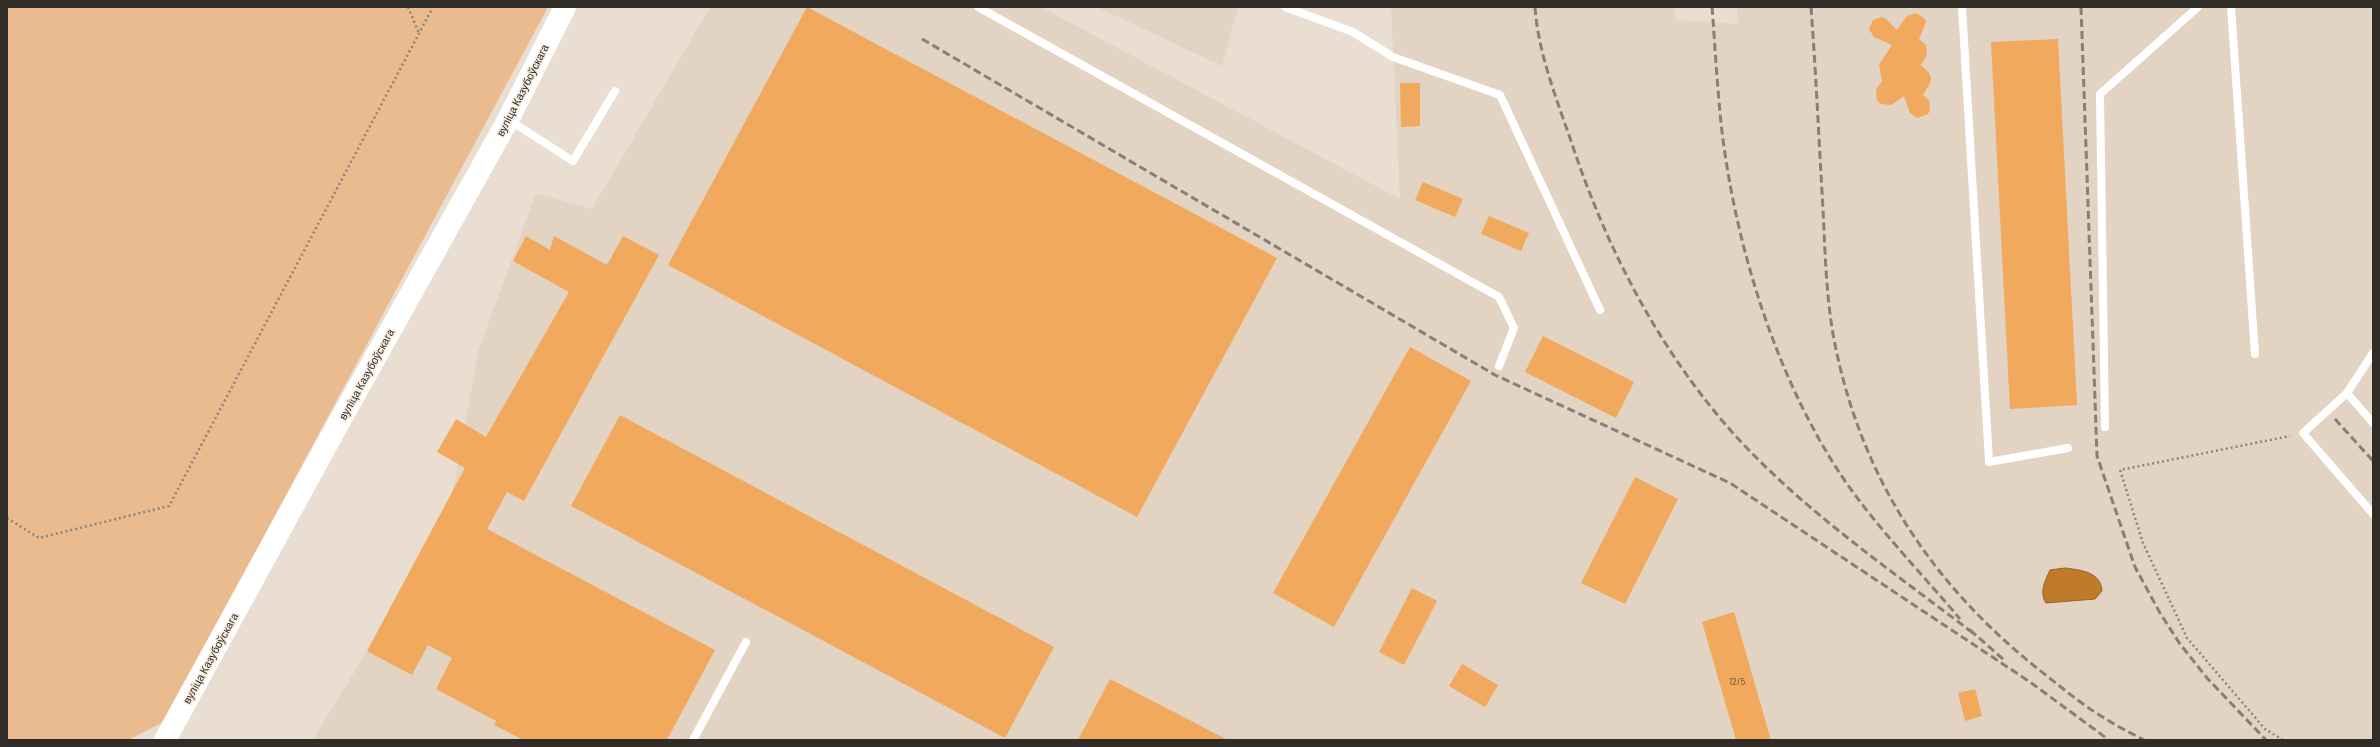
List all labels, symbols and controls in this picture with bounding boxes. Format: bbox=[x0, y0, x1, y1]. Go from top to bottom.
street label: вуліца Казубоўскага bbox=[493, 41, 551, 138]
street label: вуліца Казубоўскага bbox=[336, 326, 397, 422]
street label: вуліца Казубоўскага bbox=[180, 610, 241, 706]
house number: 12/5 bbox=[1729, 676, 1745, 687]

